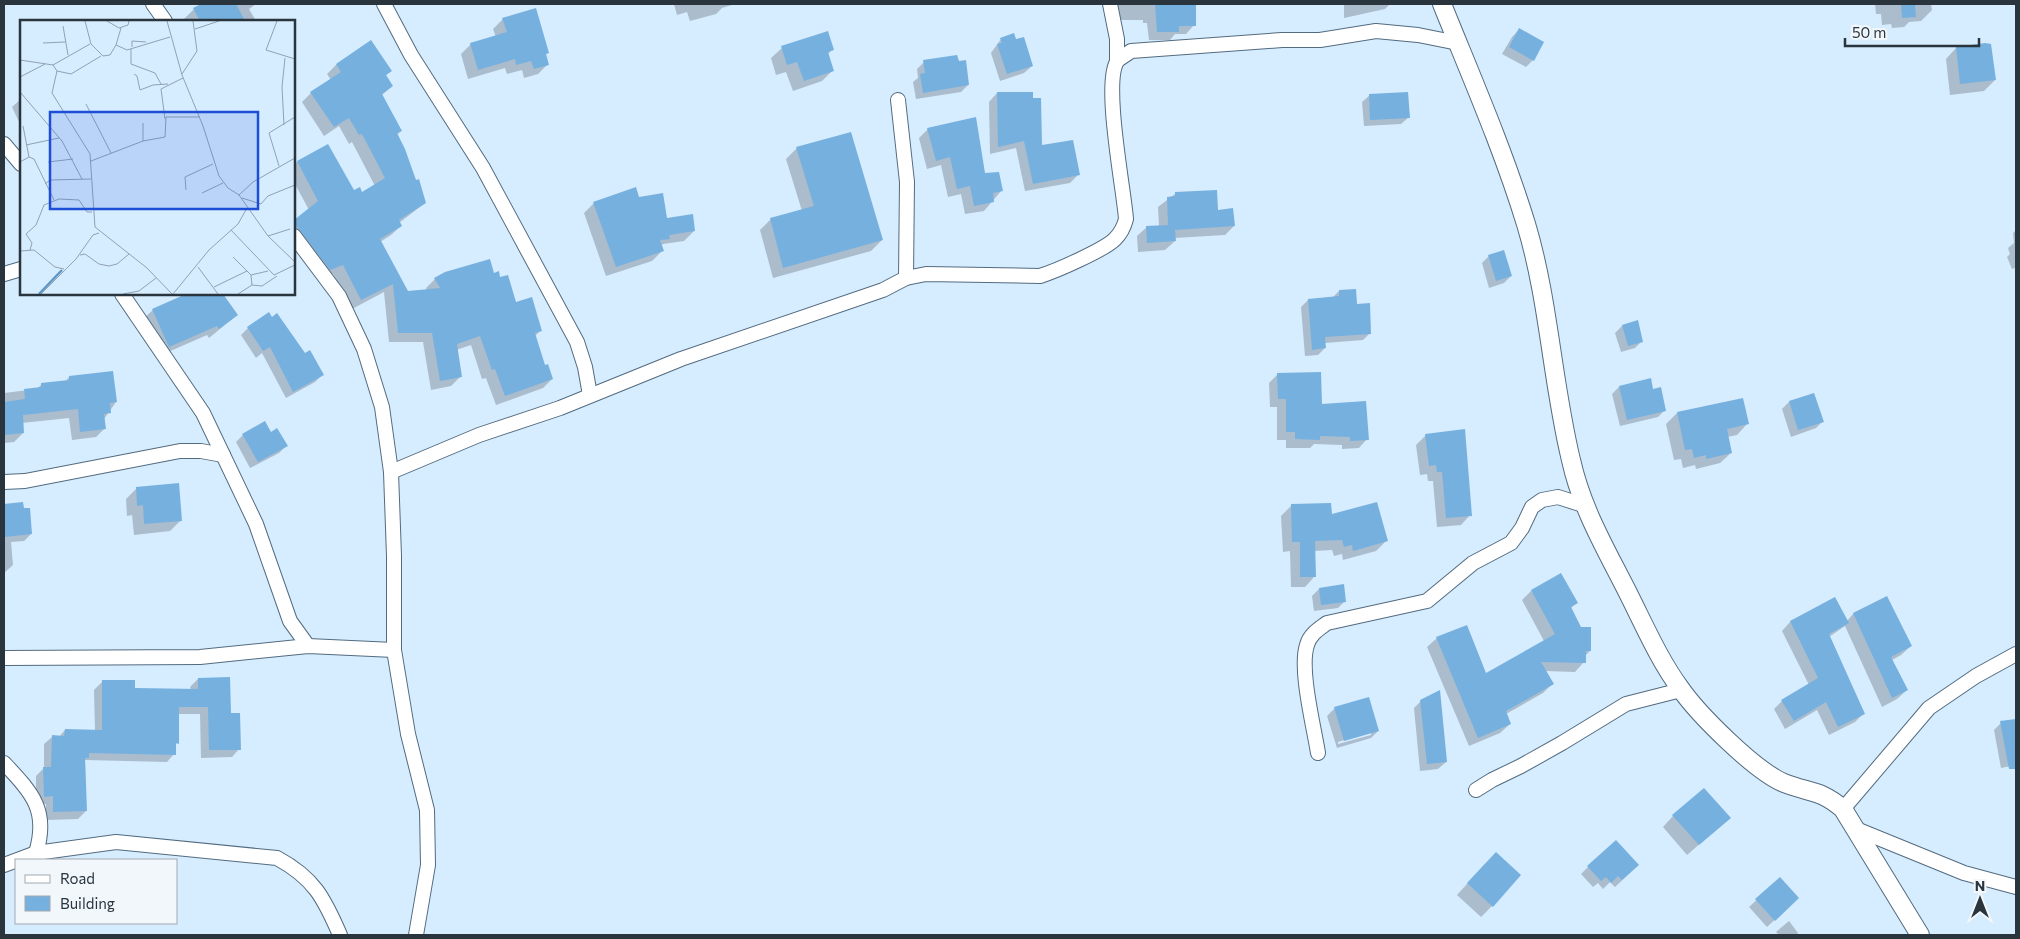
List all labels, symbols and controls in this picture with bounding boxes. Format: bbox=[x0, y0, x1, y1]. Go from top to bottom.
scale bar bbox=[1845, 15, 1979, 47]
inset map bbox=[20, 20, 295, 295]
text: 50 m bbox=[1852, 23, 1886, 41]
legend bbox=[15, 859, 178, 924]
text: Road bbox=[60, 869, 95, 887]
north arrow bbox=[1955, 874, 2005, 924]
text: N bbox=[1975, 877, 1985, 894]
text: Building bbox=[60, 894, 115, 912]

